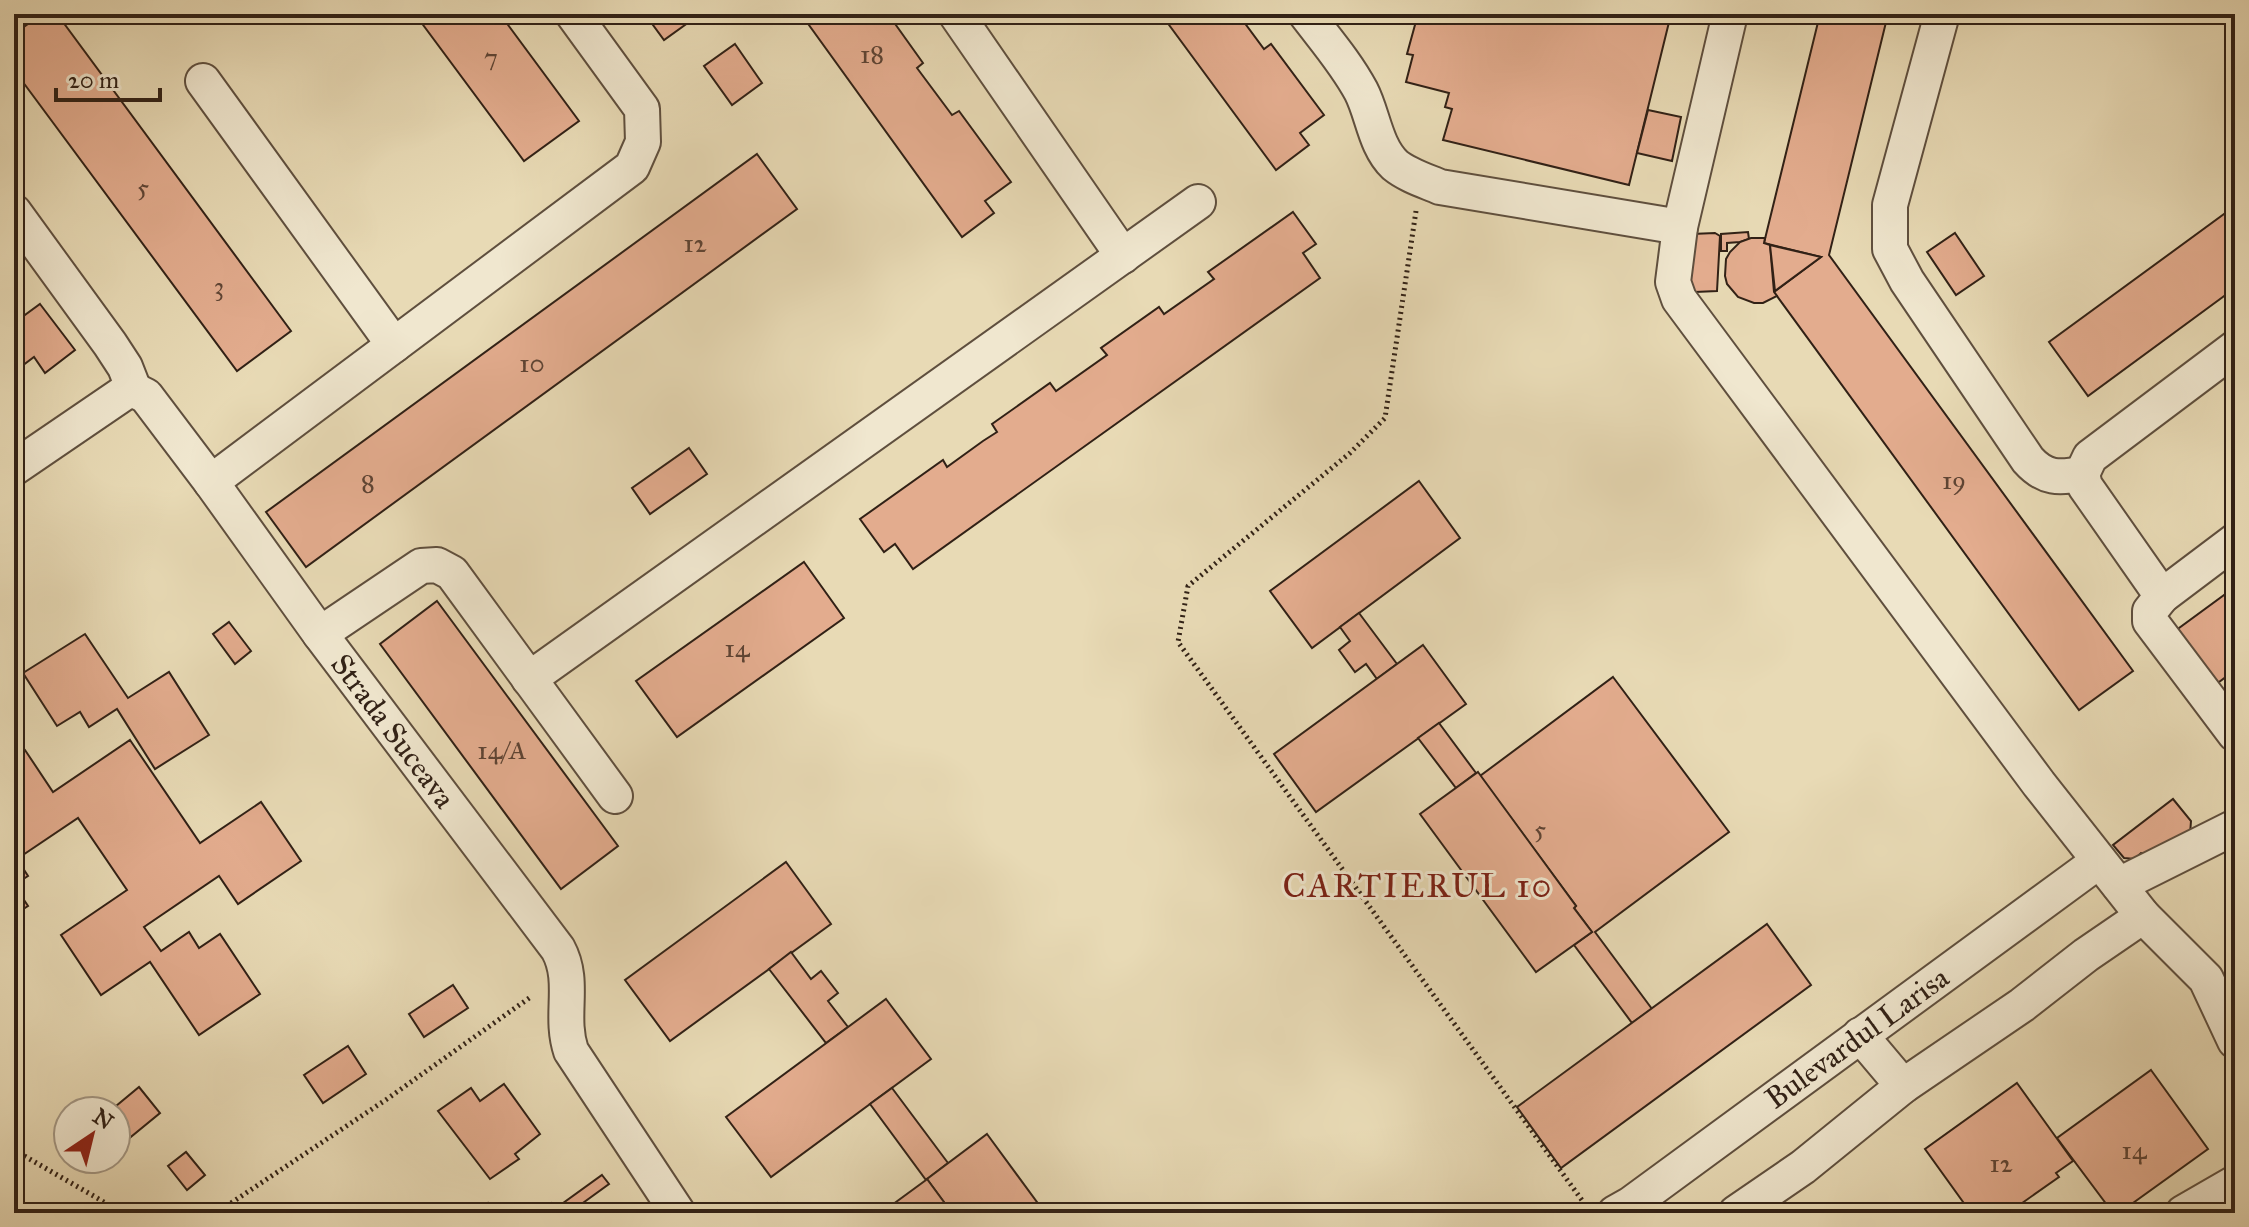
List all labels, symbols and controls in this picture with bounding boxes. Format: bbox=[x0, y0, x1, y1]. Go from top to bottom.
house number: 18 bbox=[860, 38, 884, 70]
house number: 7 bbox=[484, 41, 498, 73]
scale bar bbox=[56, 52, 160, 102]
text: 20 m bbox=[68, 65, 119, 95]
house number: 5 bbox=[137, 171, 149, 203]
house number: 12 bbox=[683, 227, 707, 259]
house number: 3 bbox=[214, 270, 224, 302]
house number: 10 bbox=[519, 347, 545, 379]
house number: 19 bbox=[1942, 464, 1966, 496]
house number: 8 bbox=[361, 467, 375, 499]
house number: 14 bbox=[725, 632, 750, 664]
street label: Strada Suceava bbox=[323, 647, 463, 815]
house number: 14/A bbox=[477, 734, 527, 766]
house number: 5 bbox=[1534, 813, 1546, 845]
district label: CARTIERUL 10 bbox=[1283, 865, 1553, 906]
street label: Bulevardul Larisa bbox=[1758, 959, 1956, 1117]
north arrow bbox=[52, 1095, 132, 1175]
text: N bbox=[88, 1103, 119, 1136]
house number: 14 bbox=[2122, 1134, 2147, 1166]
house number: 12 bbox=[1989, 1147, 2013, 1179]

